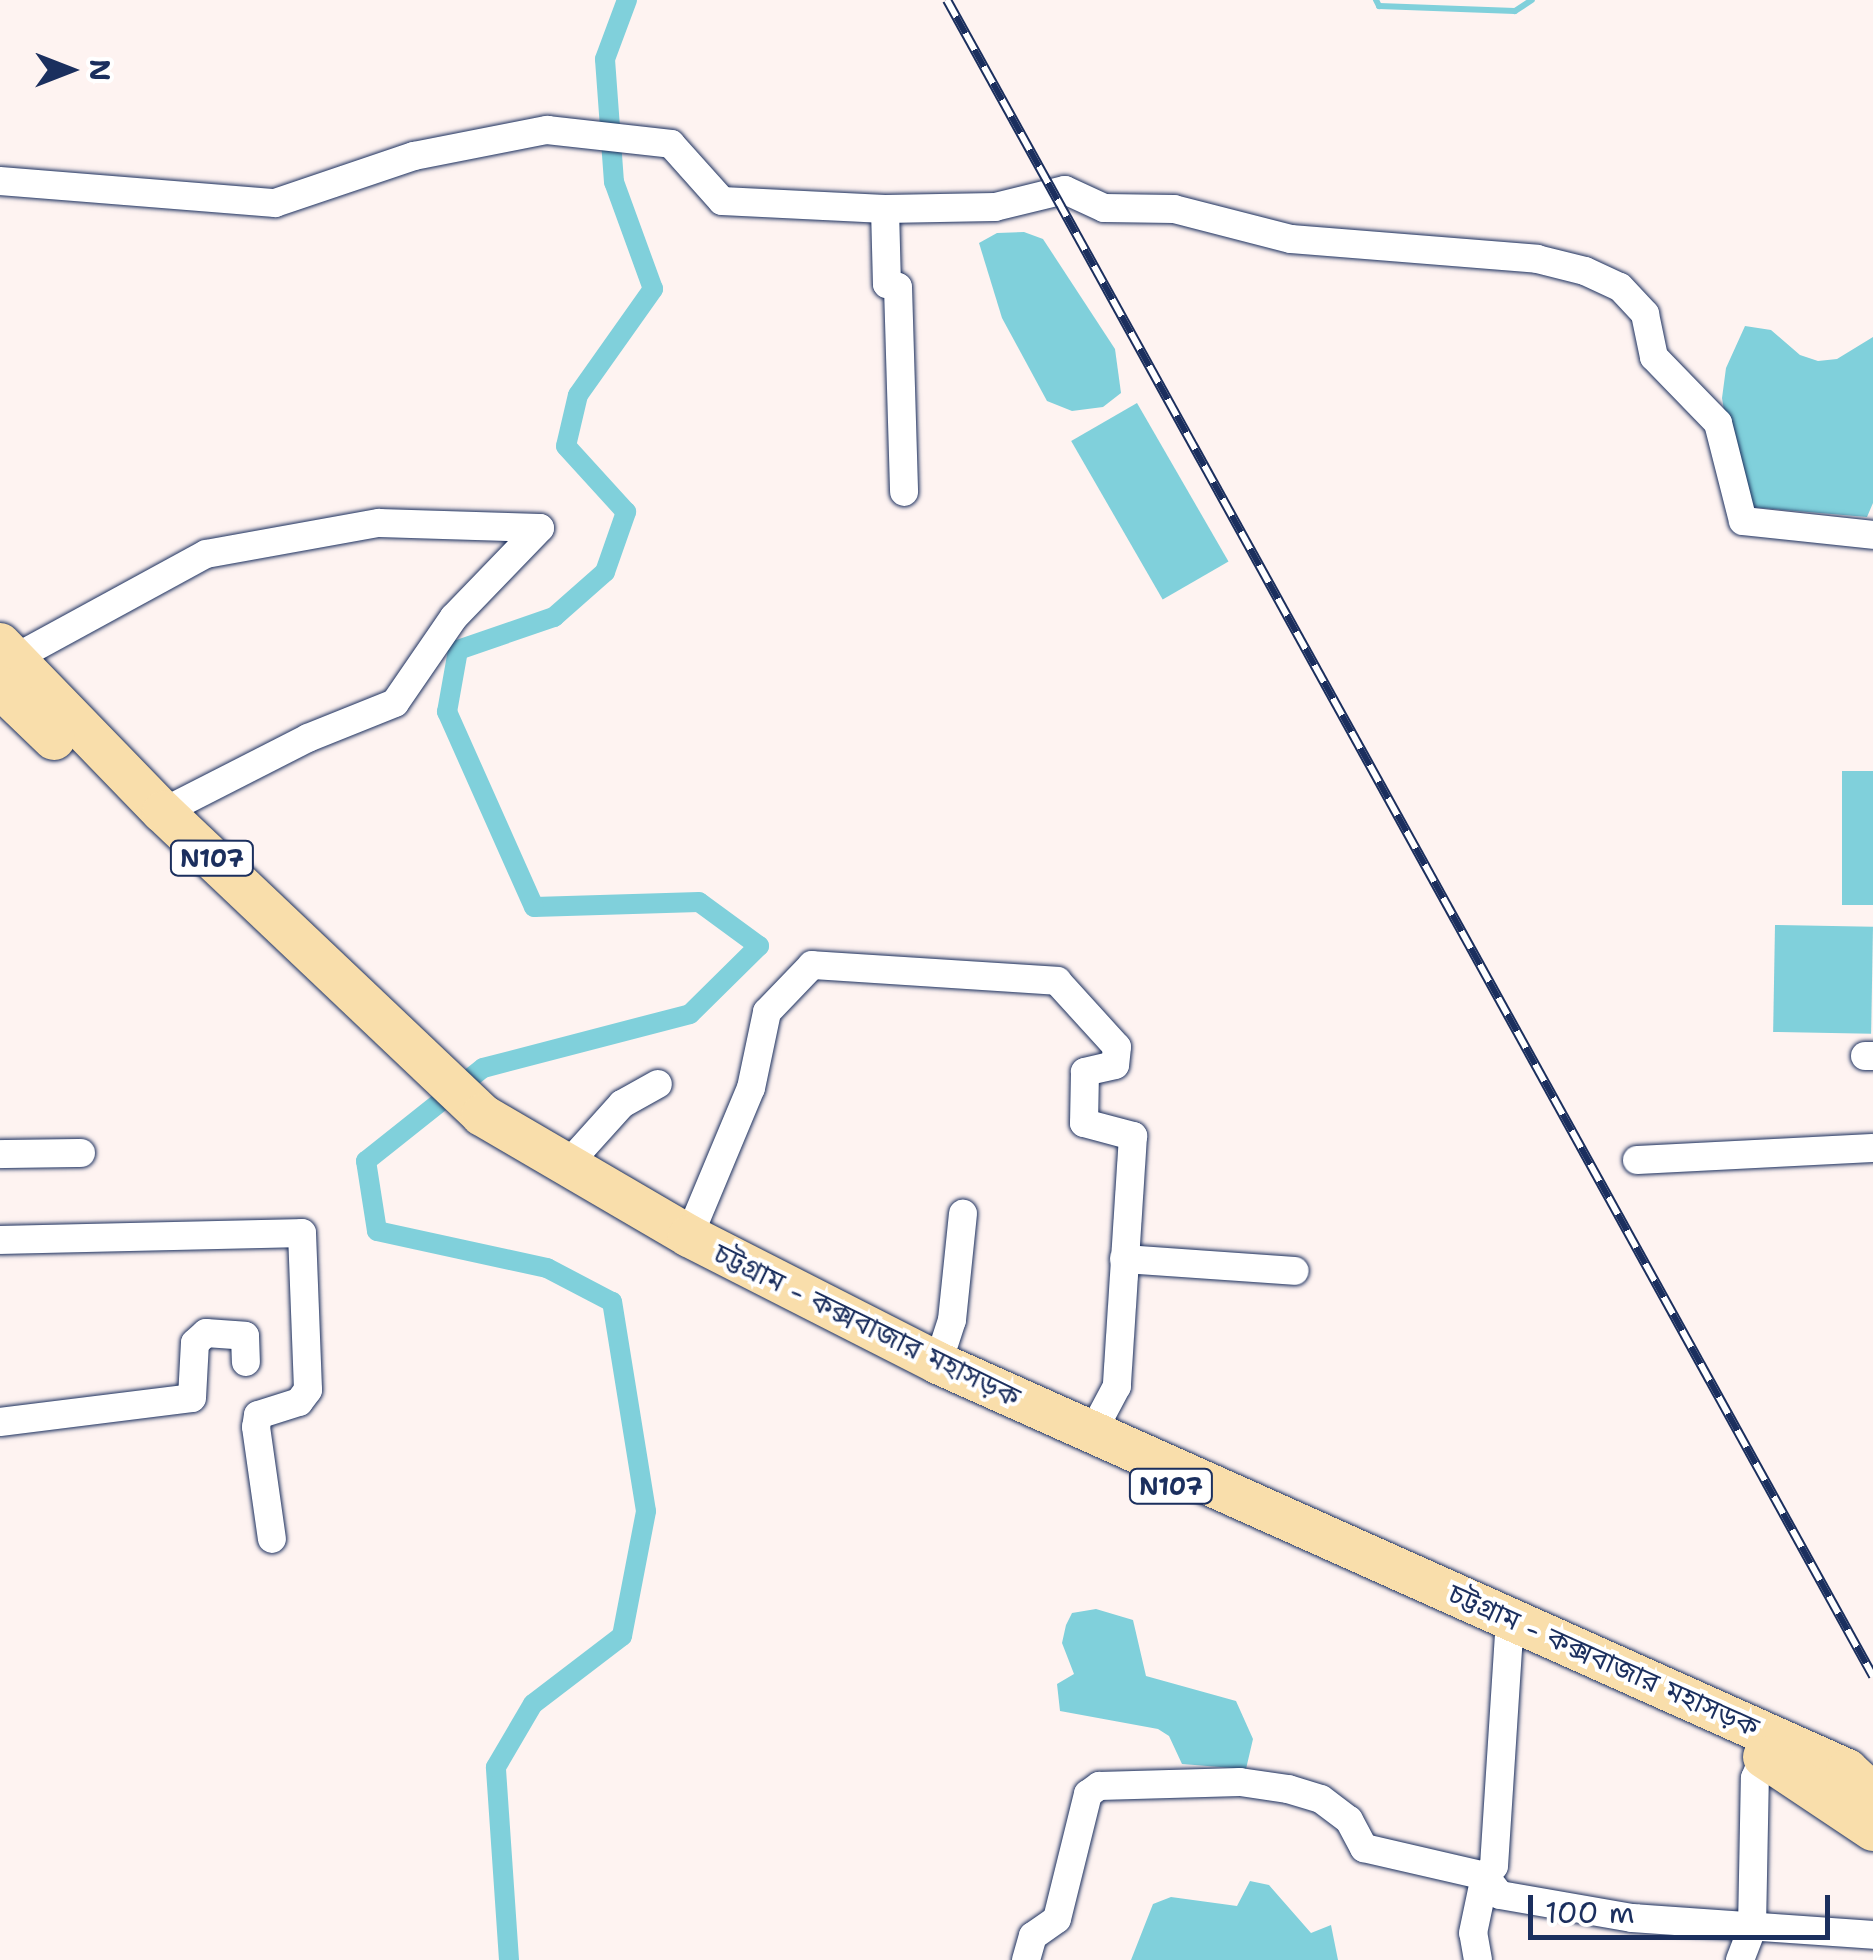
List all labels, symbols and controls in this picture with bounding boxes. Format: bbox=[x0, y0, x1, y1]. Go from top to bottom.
north arrow bbox=[20, 20, 120, 120]
text: N bbox=[81, 59, 119, 81]
road number: N107 bbox=[170, 838, 254, 878]
street label: চট্টগ্রাম - কক্সবাজার মহাসড়ক bbox=[708, 1236, 1026, 1414]
road number: N107 bbox=[1128, 1466, 1214, 1506]
street label: চট্টগ্রাম - কক্সবাজার মহাসড়ক bbox=[1443, 1576, 1765, 1744]
scale bar bbox=[1533, 1875, 1836, 1937]
text: 100 m bbox=[1545, 1892, 1635, 1933]

